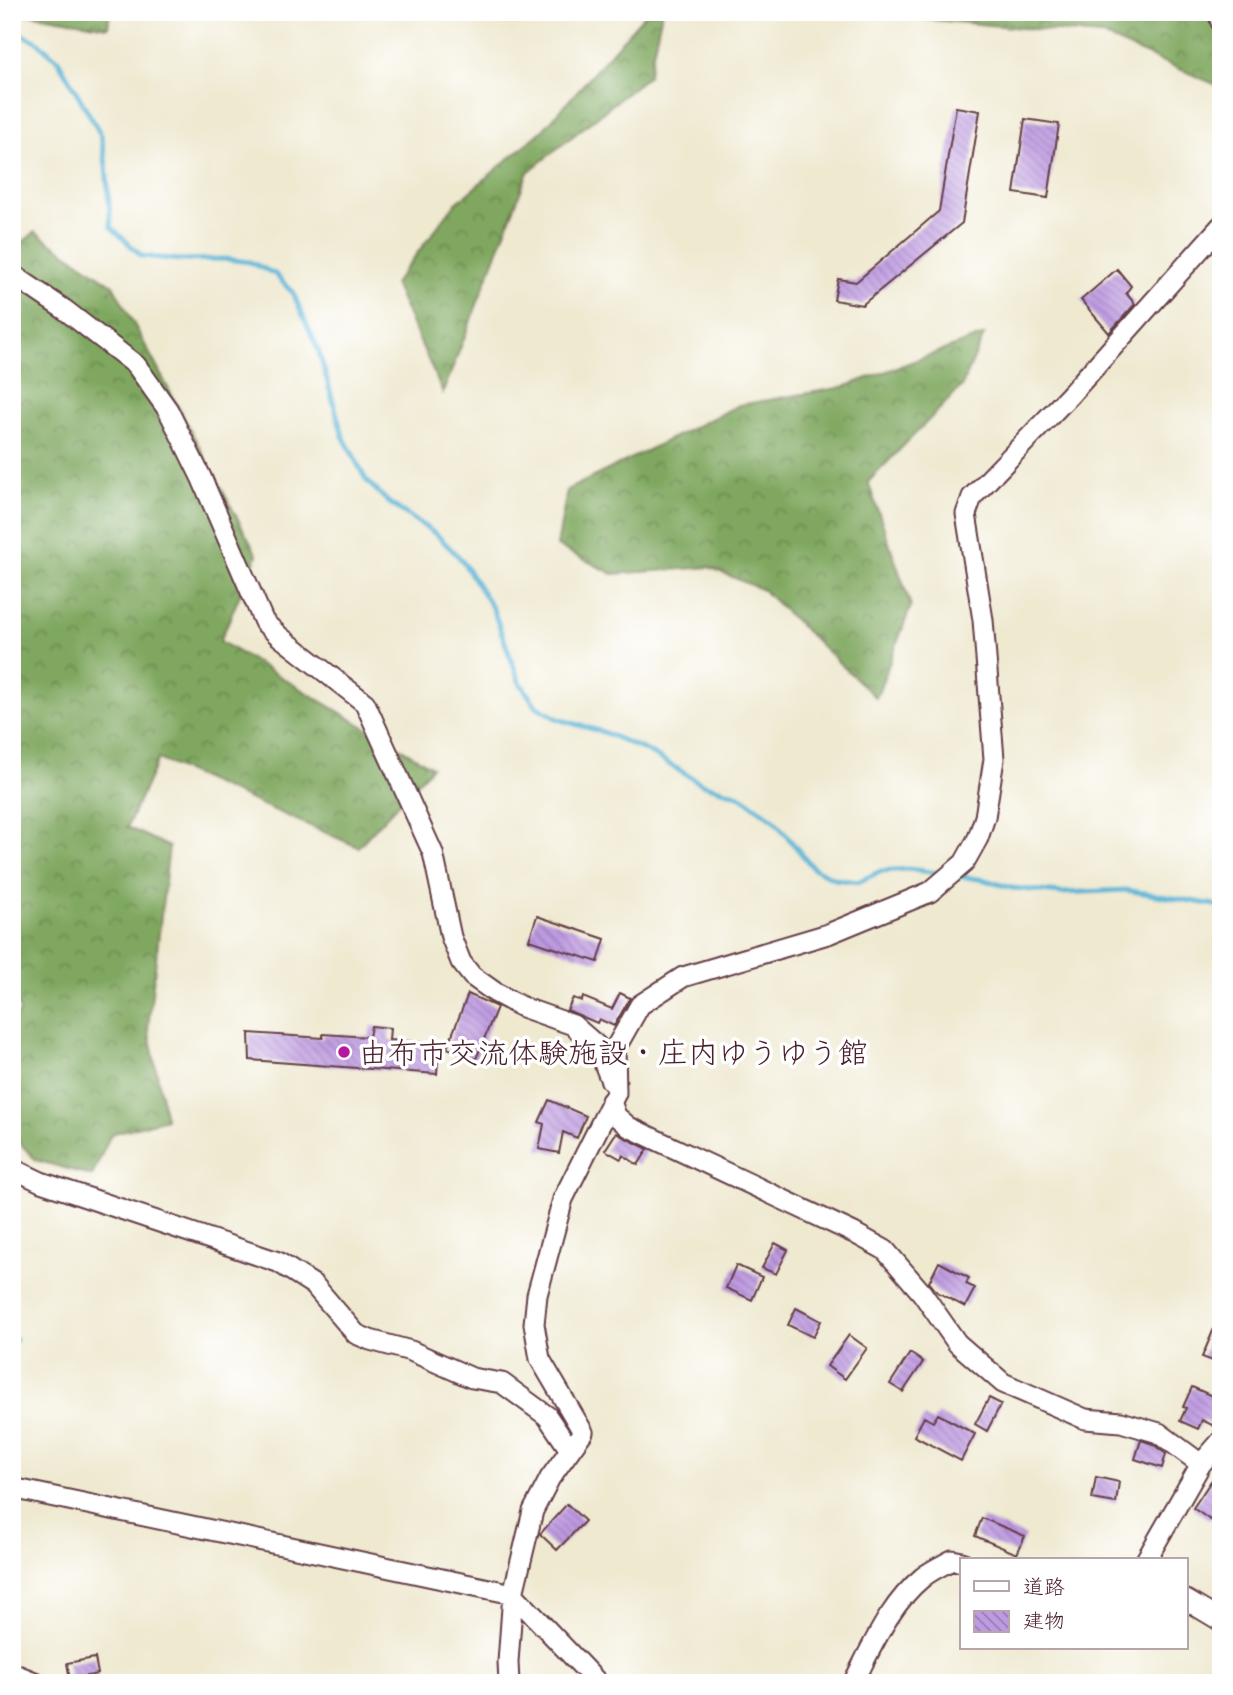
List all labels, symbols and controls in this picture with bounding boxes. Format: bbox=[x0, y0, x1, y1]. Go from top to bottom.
place label: 由布市交流体験施設・庄内ゆうゆう館 bbox=[358, 1034, 868, 1071]
marker: 由布市交流体験施設・庄内ゆうゆう館 bbox=[336, 1044, 352, 1060]
legend bbox=[960, 1558, 1188, 1650]
text: 道路 bbox=[1023, 1574, 1065, 1599]
text: 建物 bbox=[1023, 1608, 1065, 1633]

